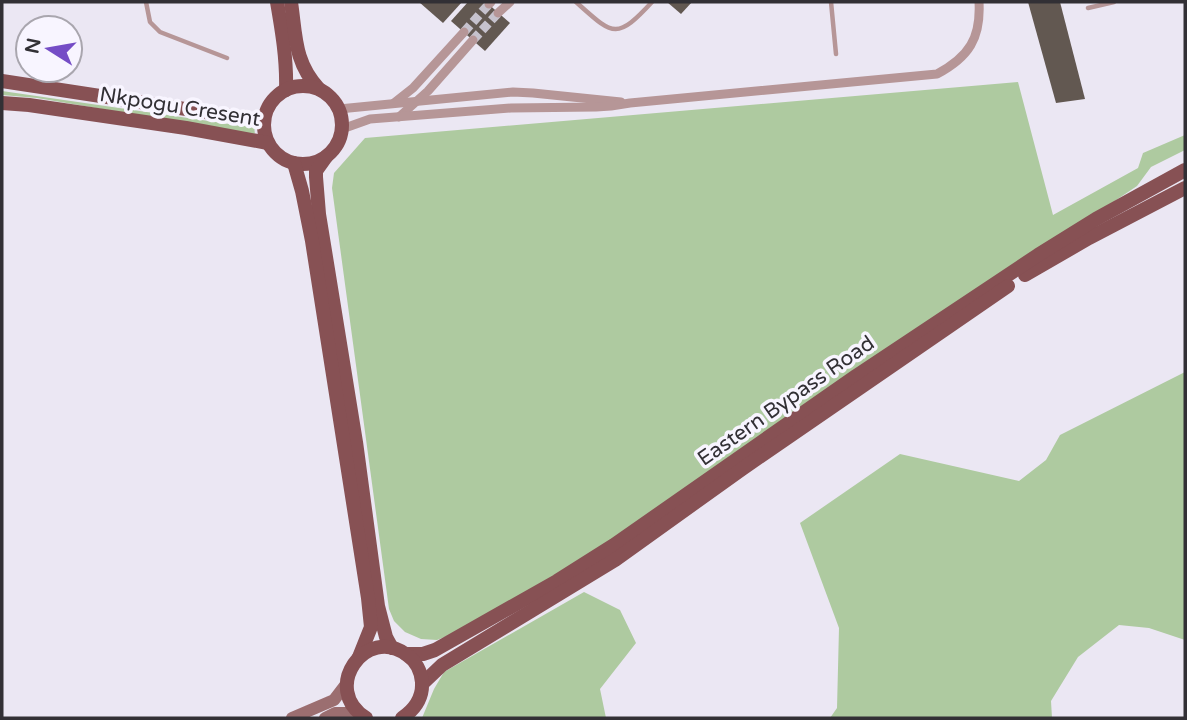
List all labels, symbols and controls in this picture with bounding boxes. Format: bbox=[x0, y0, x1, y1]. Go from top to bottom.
north arrow bbox=[14, 14, 84, 84]
text: N bbox=[21, 36, 46, 56]
street label: Nkpogu Cresent bbox=[98, 82, 262, 132]
street label: Eastern Bypass Road bbox=[693, 331, 879, 471]

